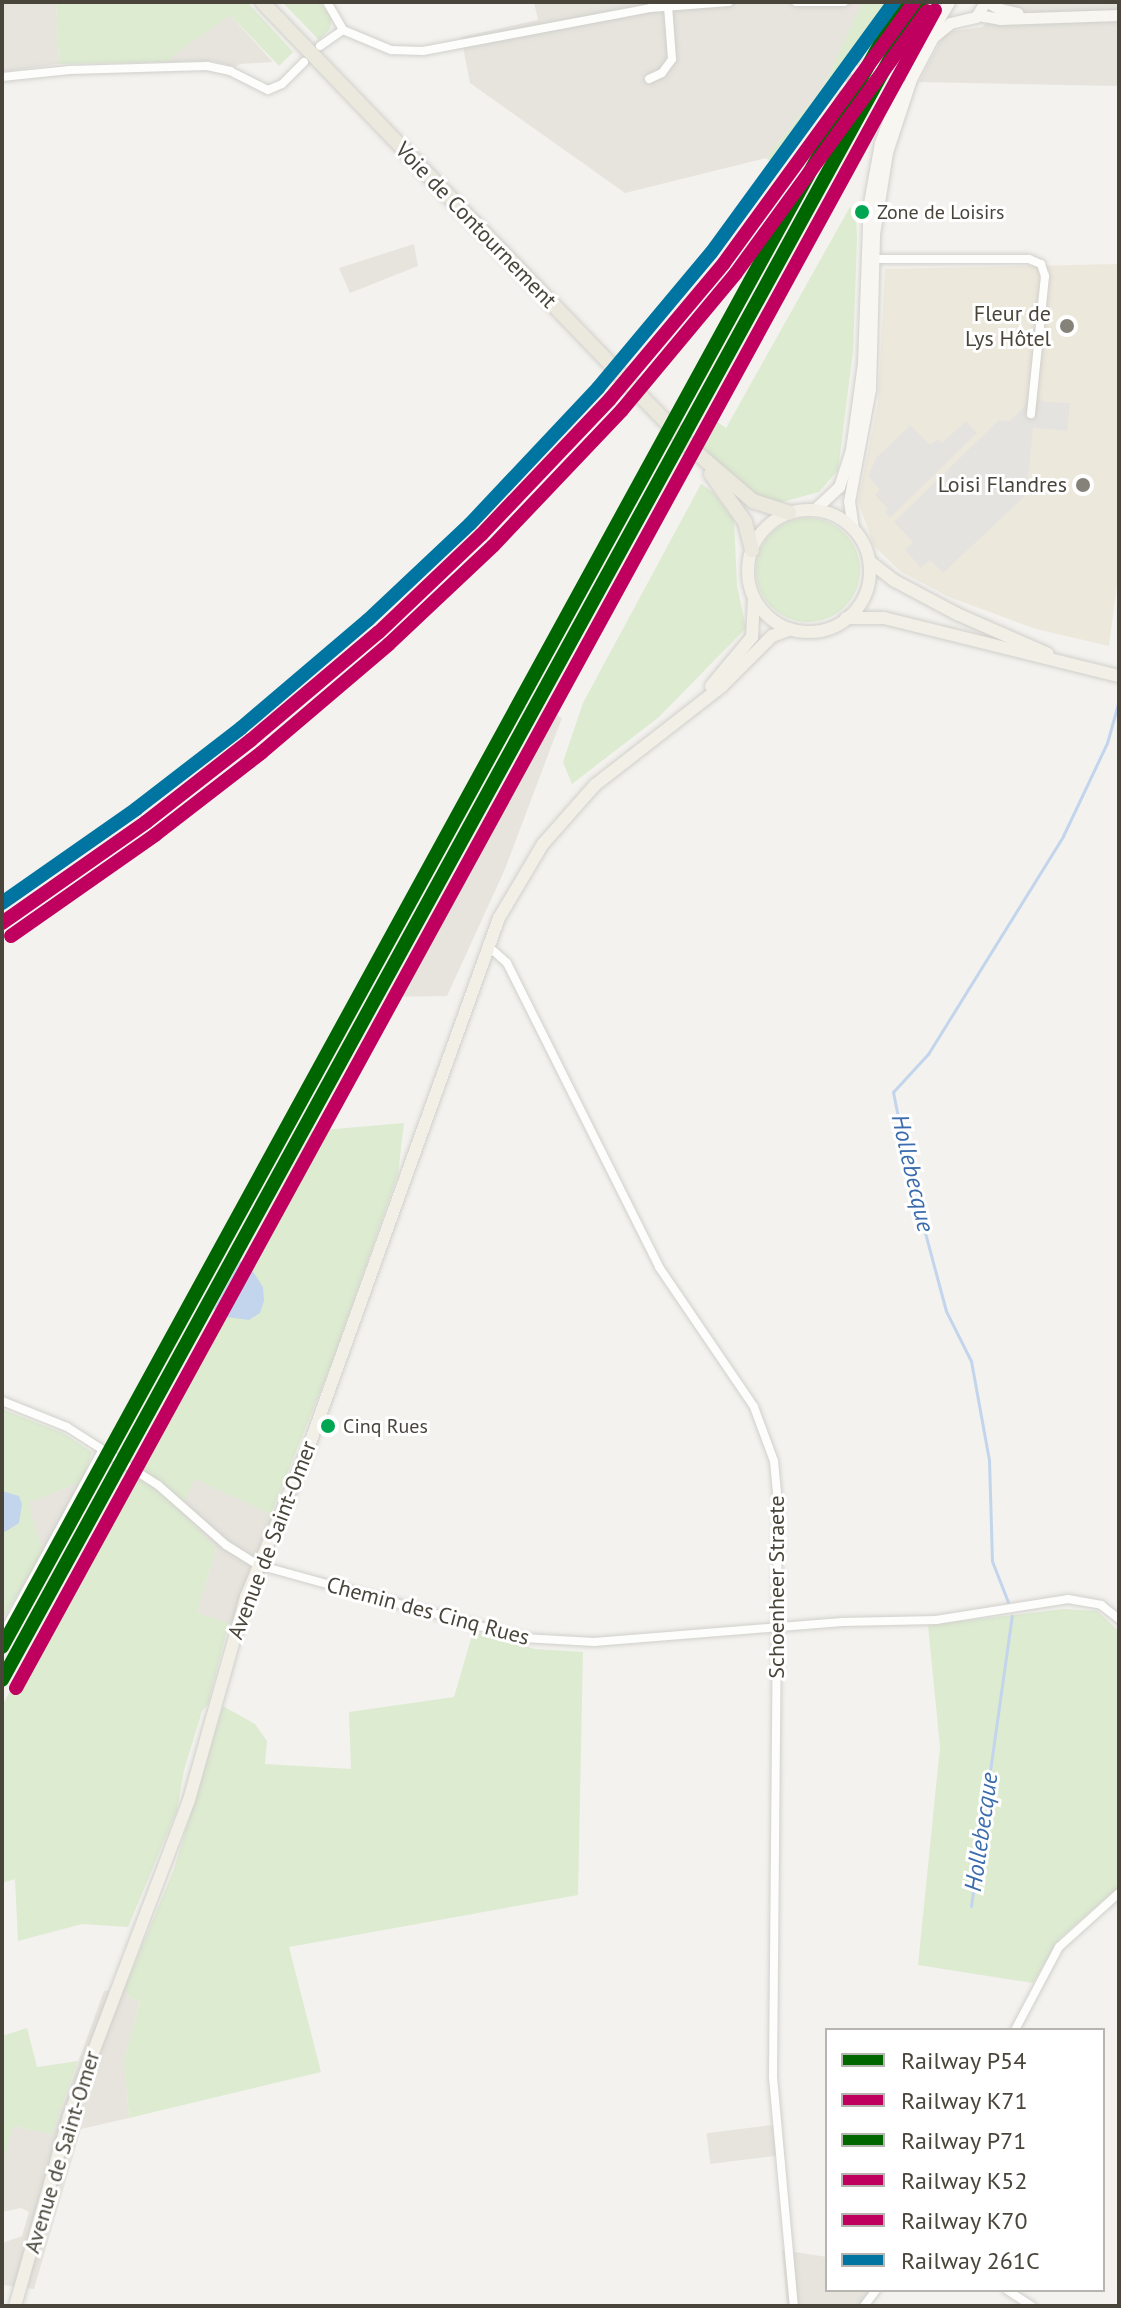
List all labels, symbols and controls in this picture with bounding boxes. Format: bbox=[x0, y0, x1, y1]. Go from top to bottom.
street label: Voie de Contournement bbox=[390, 137, 562, 313]
place label: Zone de Loisirs bbox=[877, 200, 1005, 224]
marker: Zone de Loisirs bbox=[854, 204, 870, 220]
place label: Fleur de Lys Hôtel bbox=[965, 300, 1051, 352]
marker: Fleur de Lys Hôtel bbox=[1058, 317, 1076, 335]
place label: Loisi Flandres bbox=[938, 472, 1067, 498]
marker: Loisi Flandres bbox=[1074, 476, 1092, 494]
water label: Hollebecque bbox=[885, 1111, 941, 1235]
place label: Cinq Rues bbox=[343, 1414, 428, 1438]
marker: Cinq Rues bbox=[320, 1418, 336, 1434]
street label: Avenue de Saint-Omer bbox=[222, 1437, 322, 1643]
street label: Schoenheer Straete bbox=[764, 1495, 790, 1679]
street label: Chemin des Cinq Rues bbox=[324, 1571, 532, 1651]
water label: Hollebecque bbox=[958, 1771, 1004, 1893]
legend bbox=[825, 2028, 1105, 2292]
text: Railway P54 bbox=[901, 2045, 1026, 2076]
street label: Avenue de Saint-Omer bbox=[19, 2048, 105, 2256]
text: Railway K71 bbox=[901, 2085, 1027, 2116]
text: Railway P71 bbox=[901, 2125, 1026, 2156]
text: Railway K52 bbox=[901, 2165, 1027, 2196]
text: Railway K70 bbox=[901, 2205, 1027, 2236]
text: Railway 261C bbox=[901, 2245, 1040, 2276]

